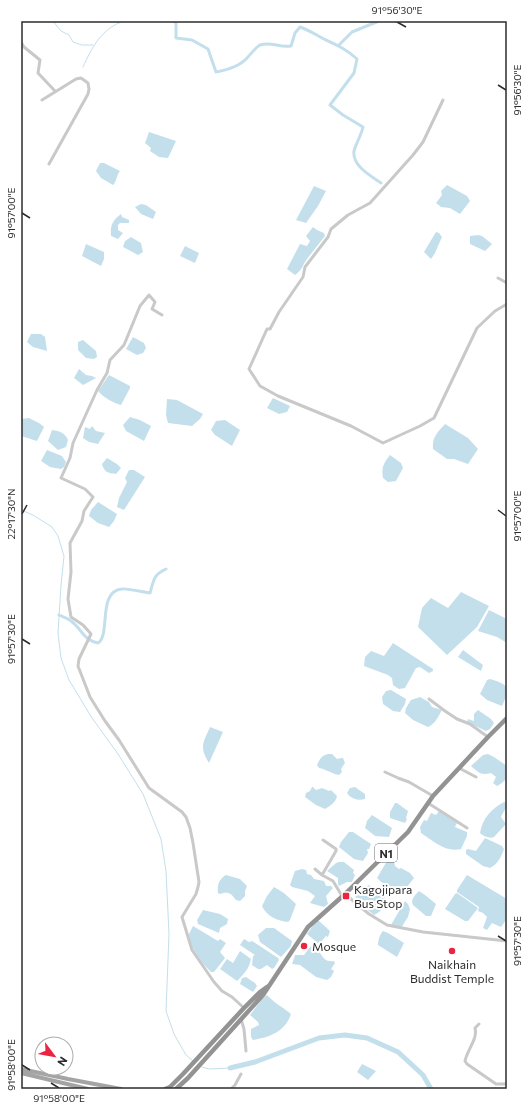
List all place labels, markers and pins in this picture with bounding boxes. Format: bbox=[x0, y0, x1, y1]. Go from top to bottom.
place label: Kagojipara Bus Stop bbox=[354, 882, 412, 910]
marker: Kagojipara Bus Stop bbox=[341, 891, 351, 901]
place label: Mosque bbox=[312, 939, 356, 953]
marker: Mosque bbox=[299, 941, 309, 951]
marker: Naikhain Buddist Temple bbox=[447, 946, 457, 956]
place label: Naikhain Buddist Temple bbox=[410, 957, 494, 985]

